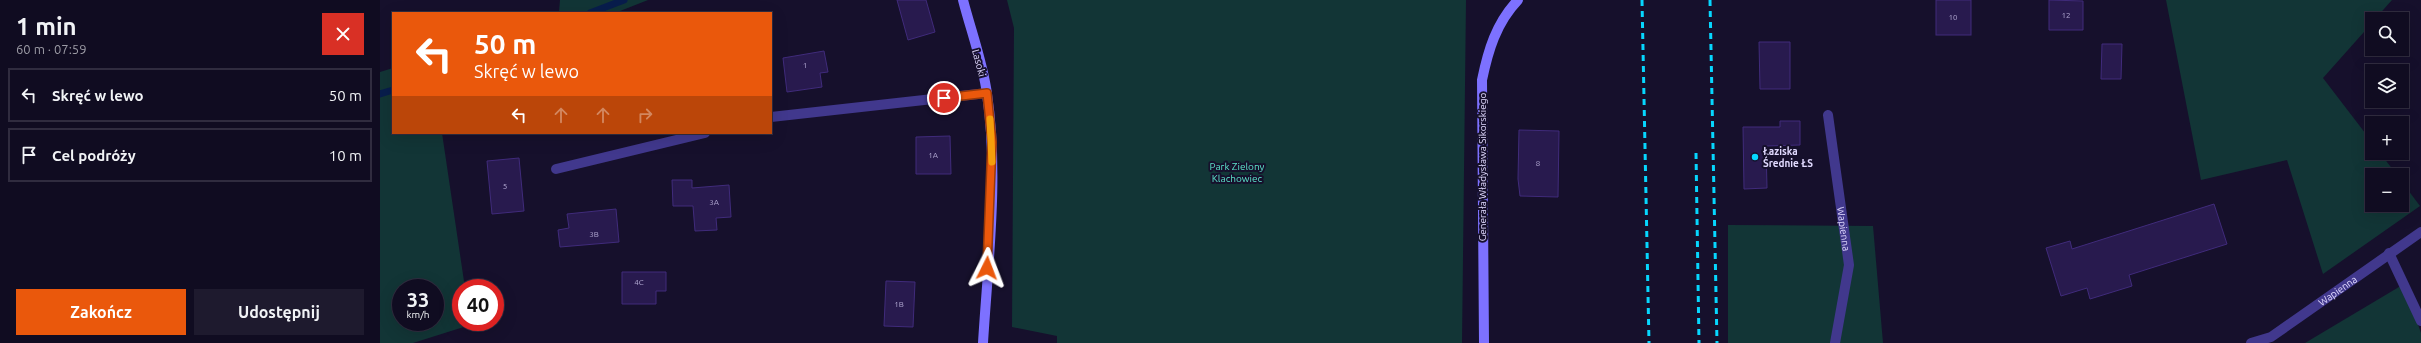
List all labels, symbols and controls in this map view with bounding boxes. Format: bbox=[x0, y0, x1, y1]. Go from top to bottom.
house number: 12 bbox=[2061, 11, 2071, 20]
map controls bbox=[2365, 12, 2409, 212]
button: search bbox=[2365, 12, 2409, 56]
text: 1 min bbox=[16, 13, 77, 40]
button: close bbox=[322, 13, 364, 55]
house number: 10 bbox=[1948, 13, 1958, 22]
icon: left bbox=[408, 28, 460, 80]
text: 50 m bbox=[474, 28, 536, 59]
text: 60 m · 07:59 bbox=[16, 42, 87, 56]
street label: Lasoki bbox=[970, 48, 988, 78]
text: Skręć w lewo bbox=[474, 61, 579, 81]
house number: 1 bbox=[803, 61, 807, 70]
button: layers bbox=[2365, 64, 2409, 108]
pin bbox=[927, 81, 961, 115]
icon: left bbox=[18, 84, 40, 106]
text: Skręć w lewo bbox=[52, 87, 144, 104]
text: 50 m bbox=[329, 87, 362, 104]
icon: arrive bbox=[933, 87, 955, 109]
street label: Generała Władysława Sikorskiego bbox=[1477, 93, 1488, 241]
icon: left bbox=[508, 104, 530, 126]
icon: ahead bbox=[550, 104, 572, 126]
icon: ahead bbox=[592, 104, 614, 126]
icon: right bbox=[634, 104, 656, 126]
button: + bbox=[2365, 116, 2409, 160]
icon: arrive bbox=[18, 144, 40, 166]
place label: Łaziska Średnie ŁS bbox=[1763, 146, 1813, 169]
text: Cel podróży bbox=[52, 147, 136, 164]
text: 10 m bbox=[329, 147, 362, 164]
house number: 1A bbox=[928, 151, 939, 160]
marker: Łaziska Średnie ŁS bbox=[1750, 152, 1760, 162]
house number: 8 bbox=[1536, 159, 1541, 168]
park label: Park Zielony Klachowiec bbox=[1210, 161, 1265, 184]
button: − bbox=[2365, 168, 2409, 212]
house number: 5 bbox=[503, 182, 507, 191]
house number: 3A bbox=[709, 198, 720, 207]
street label: Wapienna bbox=[1835, 206, 1852, 252]
house number: 3B bbox=[589, 230, 599, 239]
position arrow bbox=[966, 247, 1008, 289]
street label: Wapienna bbox=[2316, 273, 2359, 308]
house number: 4C bbox=[634, 278, 644, 287]
speed limit sign: 40 bbox=[452, 279, 504, 331]
text: 33 bbox=[407, 288, 429, 311]
button: Zakończ bbox=[16, 289, 186, 335]
button: Udostępnij bbox=[194, 289, 364, 335]
house number: 1B bbox=[894, 300, 904, 309]
text: km/h bbox=[406, 309, 430, 320]

